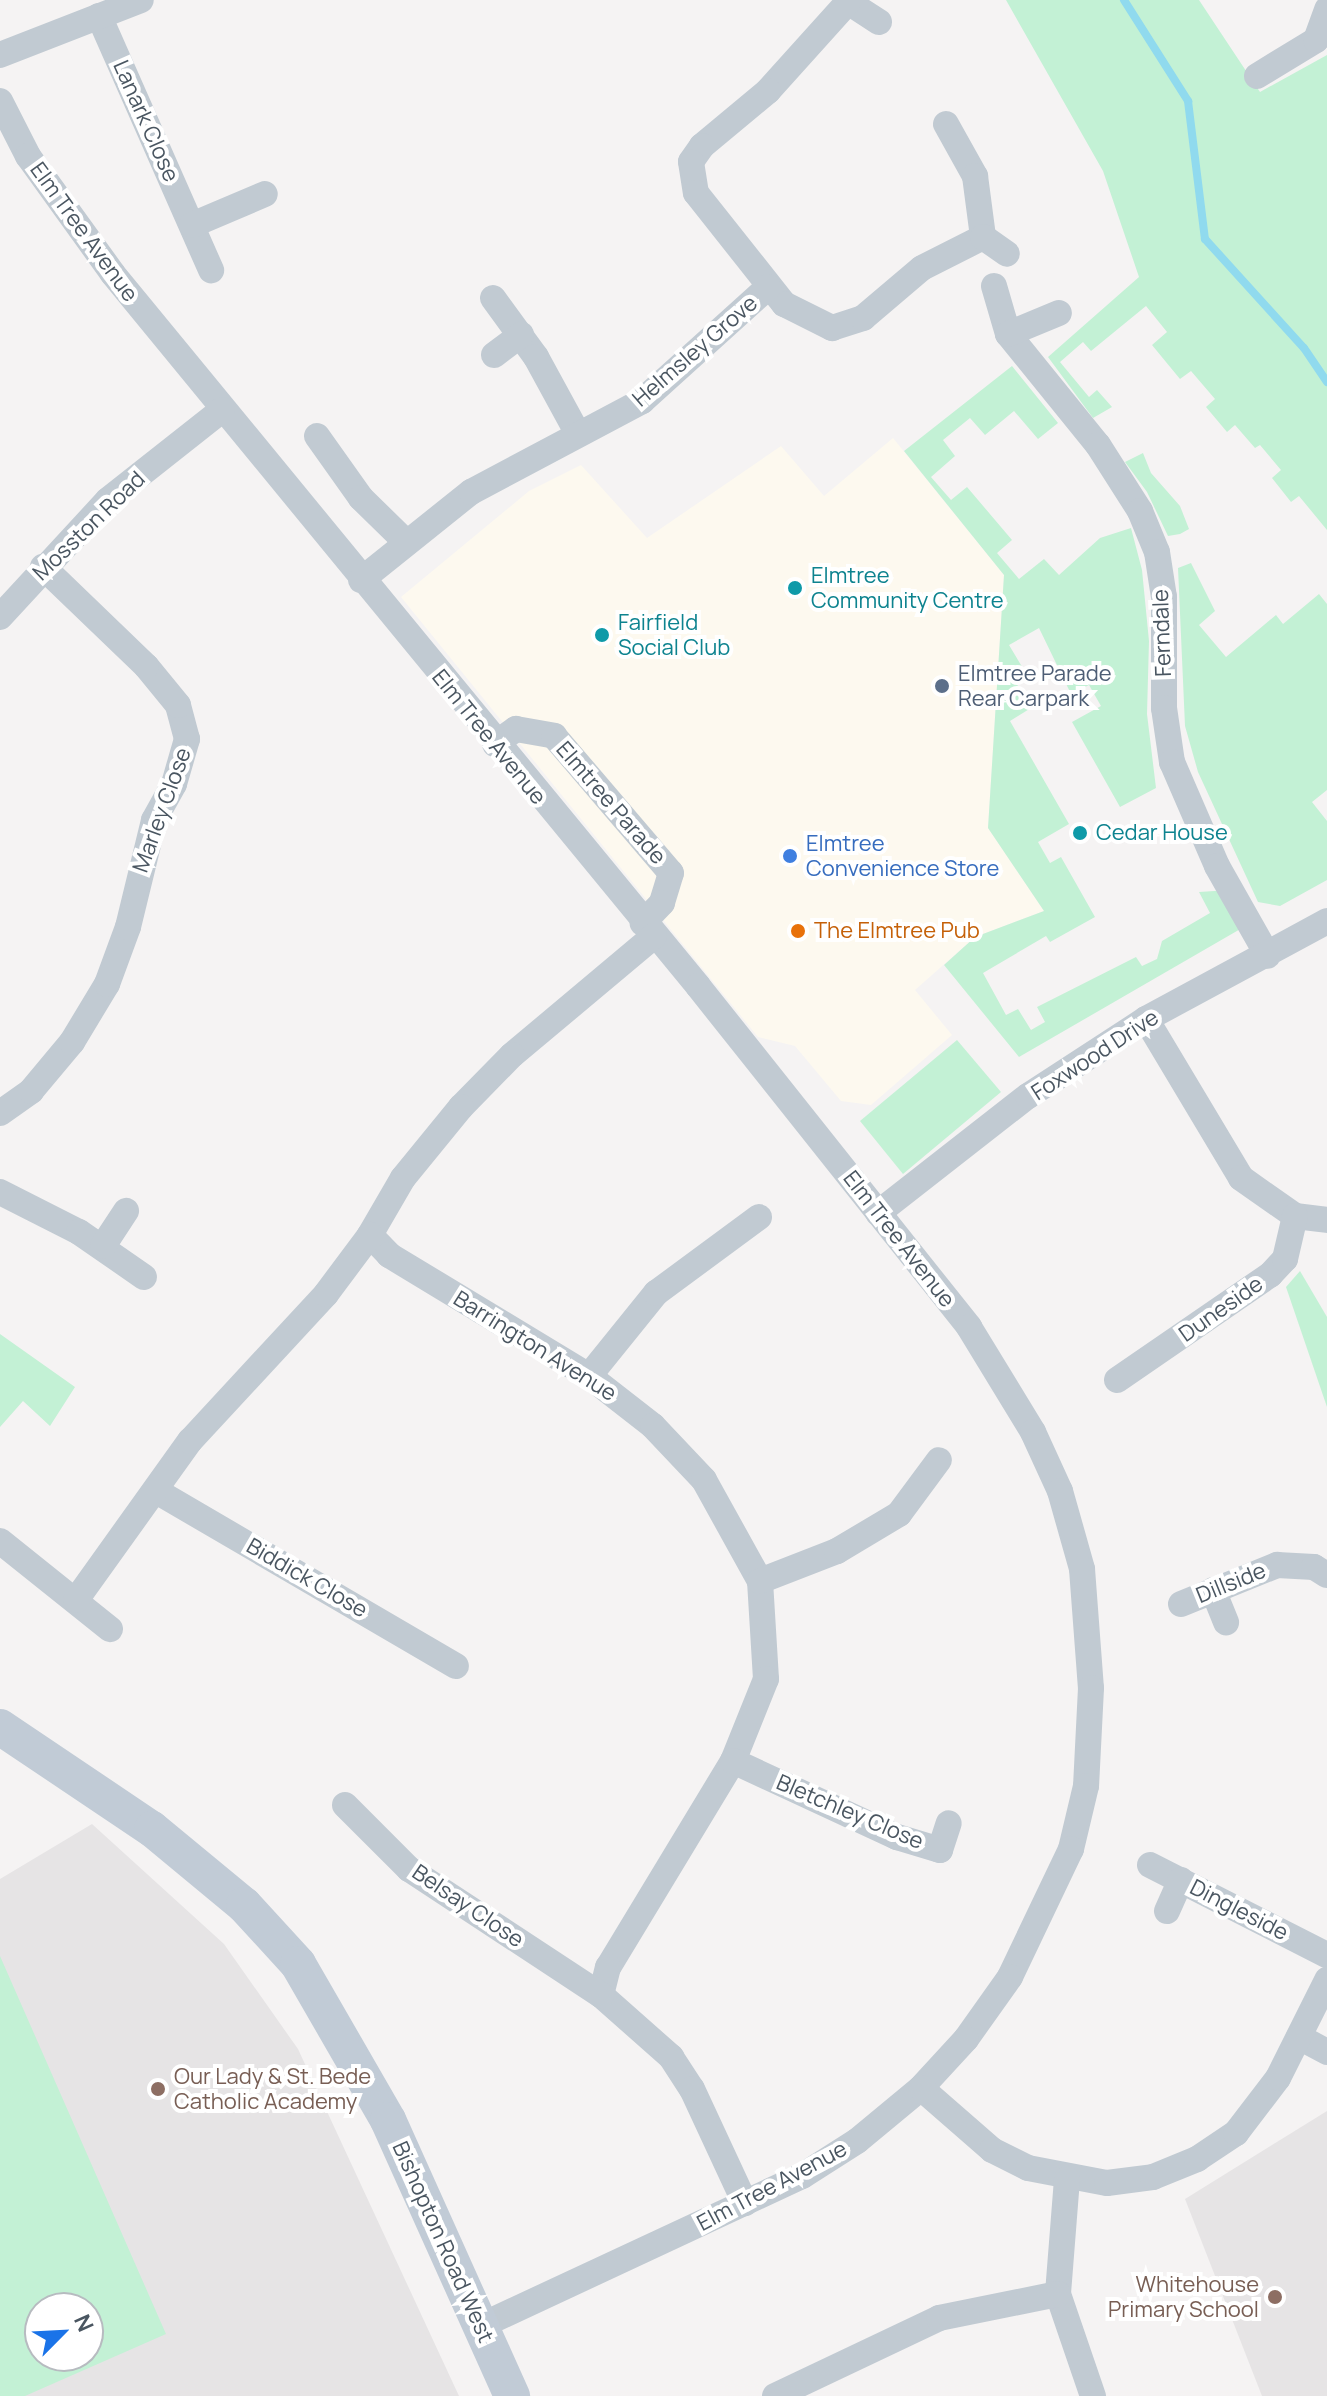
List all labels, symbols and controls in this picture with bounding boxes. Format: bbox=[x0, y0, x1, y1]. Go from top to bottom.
street label: Lanark Close bbox=[107, 56, 185, 186]
street label: Elm Tree Avenue bbox=[25, 157, 143, 307]
street label: Helmsley Grove bbox=[627, 290, 763, 412]
street label: Mosston Road bbox=[28, 466, 150, 586]
place label: Elmtree Community Centre bbox=[811, 562, 1004, 614]
marker: Elmtree Community Centre bbox=[786, 579, 804, 597]
street label: Ferndale bbox=[1147, 589, 1177, 677]
place label: Fairfield Social Club bbox=[618, 609, 730, 660]
marker: Fairfield Social Club bbox=[593, 626, 611, 644]
place label: Elmtree Parade Rear Carpark bbox=[958, 660, 1112, 712]
street label: Elm Tree Avenue bbox=[427, 664, 551, 810]
marker: Elmtree Parade Rear Carpark bbox=[933, 677, 951, 695]
street label: Elmtree Parade bbox=[551, 736, 671, 870]
street label: Marley Close bbox=[127, 744, 197, 876]
place label: Cedar House bbox=[1096, 820, 1228, 846]
marker: Cedar House bbox=[1071, 824, 1089, 842]
place label: Elmtree Convenience Store bbox=[806, 830, 999, 882]
marker: Elmtree Convenience Store bbox=[781, 847, 799, 865]
place label: The Elmtree Pub bbox=[814, 918, 980, 944]
marker: The Elmtree Pub bbox=[789, 922, 807, 940]
street label: Foxwood Drive bbox=[1026, 1004, 1164, 1106]
street label: Elm Tree Avenue bbox=[838, 1166, 960, 1312]
street label: Duneside bbox=[1174, 1271, 1268, 1347]
street label: Barrington Avenue bbox=[449, 1285, 621, 1407]
street label: Biddick Close bbox=[242, 1533, 372, 1623]
street label: Dillside bbox=[1192, 1557, 1270, 1609]
street label: Bletchley Close bbox=[773, 1769, 927, 1855]
street label: Belsay Close bbox=[407, 1859, 529, 1953]
street label: Dingleside bbox=[1186, 1874, 1292, 1946]
place label: Our Lady & St. Bede Catholic Academy bbox=[174, 2063, 371, 2114]
marker: Our Lady & St. Bede Catholic Academy bbox=[149, 2080, 167, 2098]
street label: Elm Tree Avenue bbox=[693, 2135, 851, 2237]
street label: Bishopton Road West bbox=[387, 2137, 499, 2347]
place label: Whitehouse Primary School bbox=[1108, 2271, 1259, 2322]
marker: Whitehouse Primary School bbox=[1266, 2288, 1284, 2306]
north arrow bbox=[24, 2292, 104, 2372]
text: N bbox=[67, 2310, 101, 2336]

